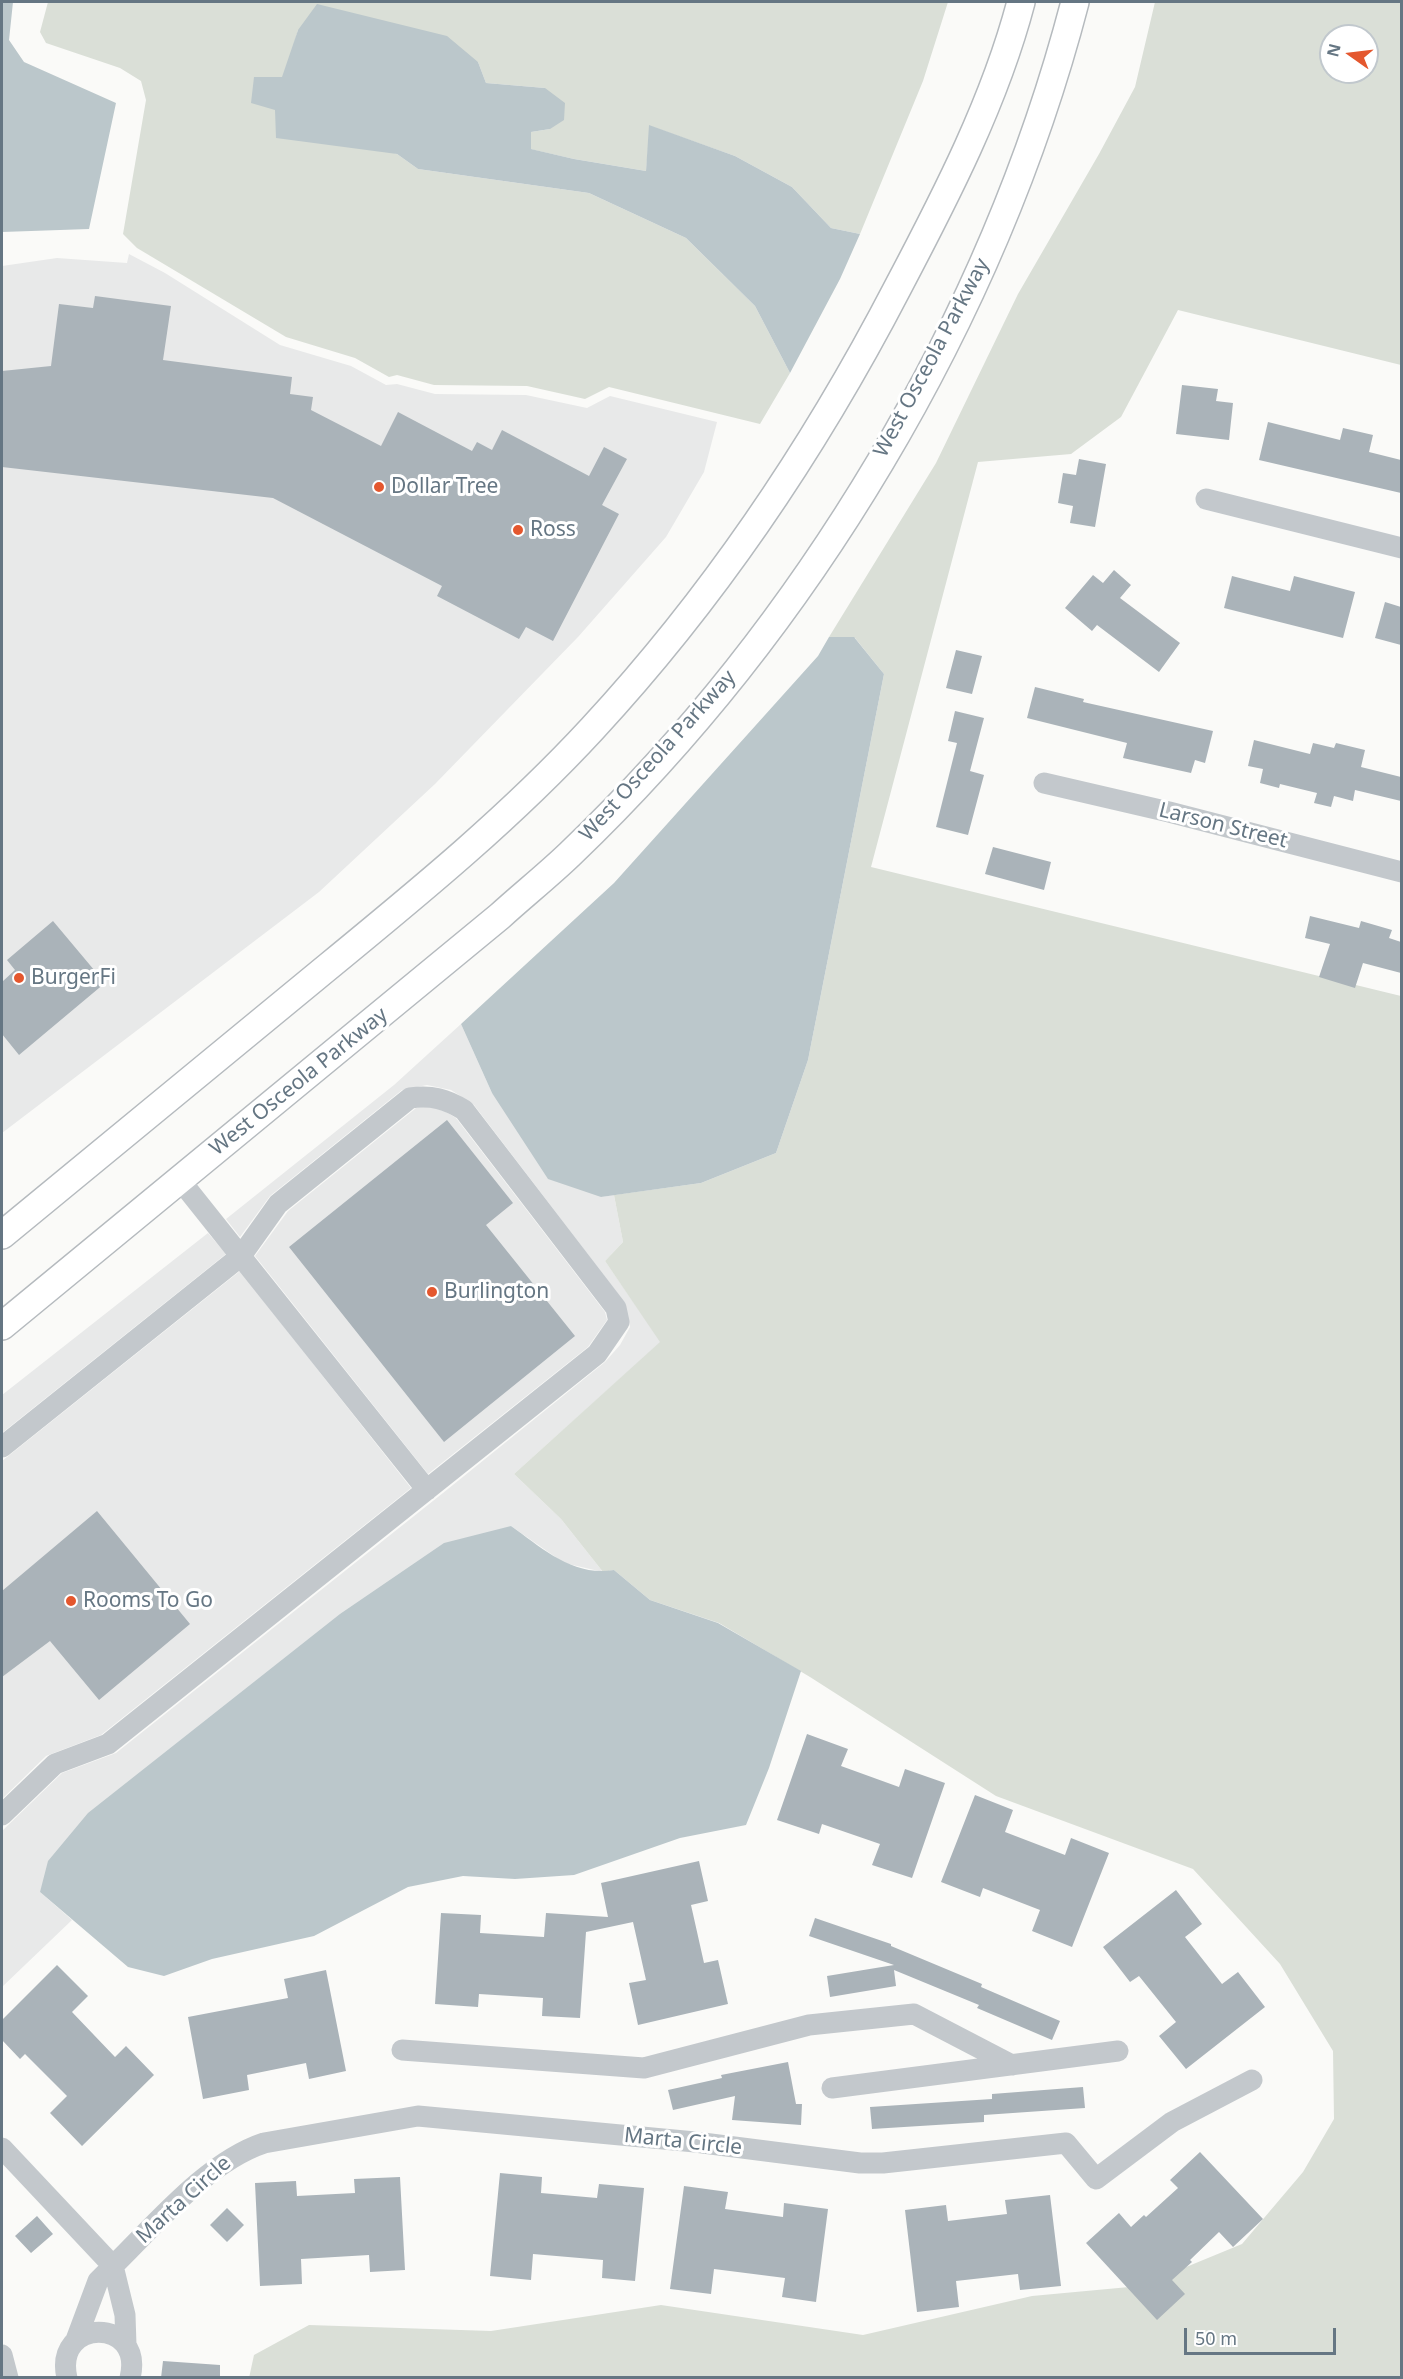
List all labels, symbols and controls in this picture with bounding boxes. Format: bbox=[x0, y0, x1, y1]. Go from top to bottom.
north arrow bbox=[1319, 24, 1379, 84]
text: N bbox=[1321, 41, 1346, 59]
street label: West Osceola Parkway bbox=[869, 254, 995, 462]
place label: Dollar Tree bbox=[391, 474, 498, 500]
marker: Dollar Tree bbox=[372, 480, 386, 494]
place label: Ross bbox=[530, 517, 576, 543]
marker: Ross bbox=[511, 523, 525, 537]
street label: West Osceola Parkway bbox=[575, 665, 741, 847]
street label: Larson Street bbox=[1156, 798, 1290, 854]
place label: BurgerFi bbox=[31, 965, 116, 991]
marker: BurgerFi bbox=[12, 971, 26, 985]
street label: West Osceola Parkway bbox=[205, 1003, 393, 1161]
place label: Burlington bbox=[444, 1279, 549, 1305]
marker: Burlington bbox=[425, 1285, 439, 1299]
place label: Rooms To Go bbox=[83, 1588, 213, 1614]
marker: Rooms To Go bbox=[64, 1594, 78, 1608]
street label: Marta Circle bbox=[623, 2123, 743, 2161]
street label: Marta Circle bbox=[131, 2151, 237, 2249]
scale bar bbox=[1187, 2316, 1338, 2354]
text: 50 m bbox=[1195, 2326, 1237, 2350]

